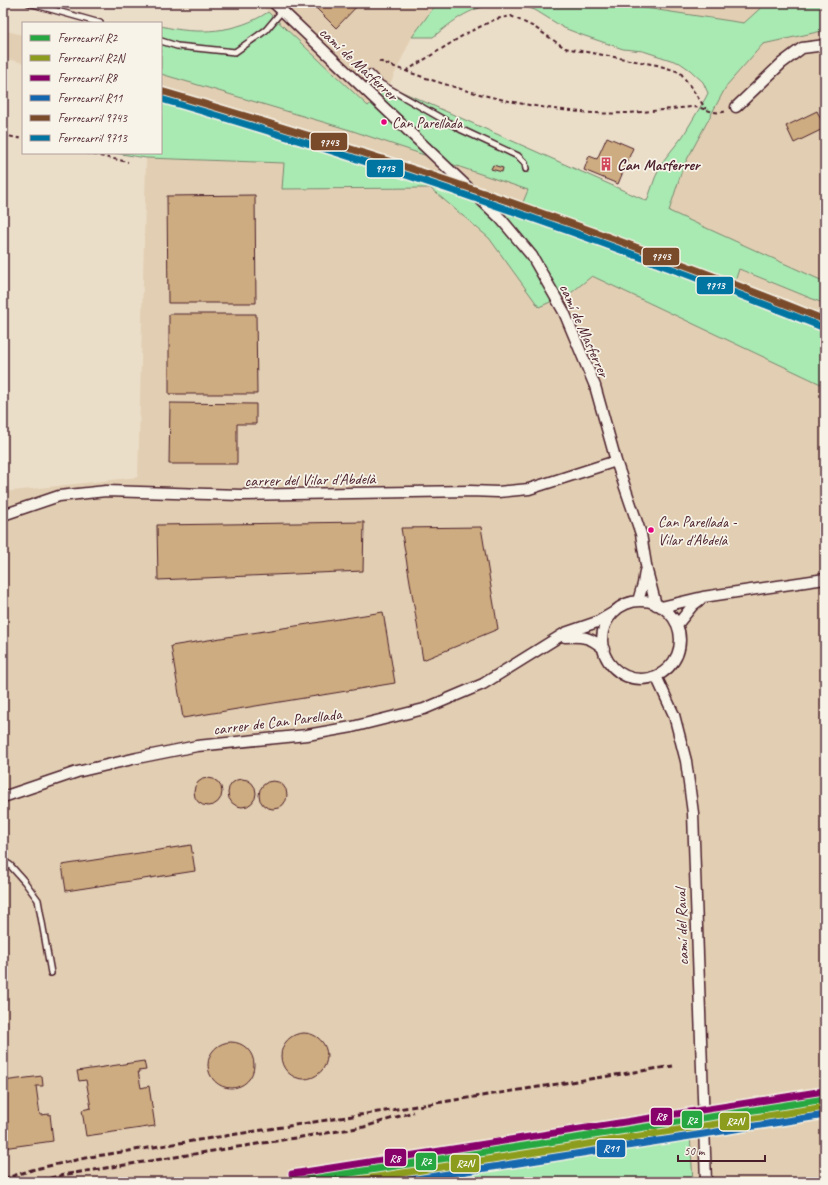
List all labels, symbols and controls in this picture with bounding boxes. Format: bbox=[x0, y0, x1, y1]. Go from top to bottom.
legend bbox=[22, 22, 162, 154]
street label: camí de Masferrer bbox=[315, 22, 403, 106]
text: Ferrocarril R2 bbox=[58, 30, 119, 46]
text: Ferrocarril R2N bbox=[58, 50, 126, 66]
text: Ferrocarril R8 bbox=[58, 70, 119, 86]
text: Ferrocarril R11 bbox=[58, 90, 123, 106]
text: Ferrocarril 9743 bbox=[58, 110, 128, 126]
place label: Can Parellada bbox=[392, 114, 463, 133]
marker: Can Parellada bbox=[379, 117, 389, 127]
text: Ferrocarril 9713 bbox=[58, 130, 128, 146]
line badge: 9743 bbox=[310, 132, 348, 151]
text: 9743 bbox=[319, 135, 340, 149]
place label: Can Masferrer bbox=[617, 155, 702, 175]
building icon: Can Masferrer bbox=[598, 156, 614, 172]
line badge: 9713 bbox=[366, 159, 404, 178]
text: 9713 bbox=[375, 161, 396, 175]
line badge: 9743 bbox=[642, 247, 680, 266]
text: 9743 bbox=[651, 249, 672, 263]
line badge: 9713 bbox=[696, 276, 734, 295]
text: 9713 bbox=[705, 278, 726, 292]
street label: camí de Masferrer bbox=[555, 280, 614, 381]
street label: carrer del Vilar d'Abdelà bbox=[244, 469, 377, 491]
place label: Can Parellada - Vilar d'Abdelà bbox=[658, 513, 738, 550]
marker: Can Parellada - Vilar d'Abdelà bbox=[646, 525, 656, 535]
street label: carrer de Can Parellada bbox=[212, 704, 344, 740]
street label: camí del Raval bbox=[671, 885, 693, 966]
line badge: R8 bbox=[650, 1107, 673, 1126]
text: R8 bbox=[656, 1109, 669, 1123]
line badge: R2 bbox=[681, 1110, 703, 1129]
line badge: R2N bbox=[719, 1112, 750, 1131]
text: R2 bbox=[687, 1113, 699, 1127]
text: R2N bbox=[726, 1114, 746, 1128]
scale bar bbox=[678, 1137, 765, 1163]
line badge: R11 bbox=[596, 1139, 626, 1158]
text: R11 bbox=[603, 1141, 620, 1155]
text: 50 m bbox=[684, 1143, 706, 1159]
line badge: R8 bbox=[384, 1148, 407, 1167]
text: R8 bbox=[390, 1151, 403, 1165]
line badge: R2 bbox=[415, 1152, 437, 1171]
text: R2 bbox=[421, 1154, 433, 1168]
line badge: R2N bbox=[450, 1154, 480, 1173]
text: R2N bbox=[456, 1156, 476, 1170]

